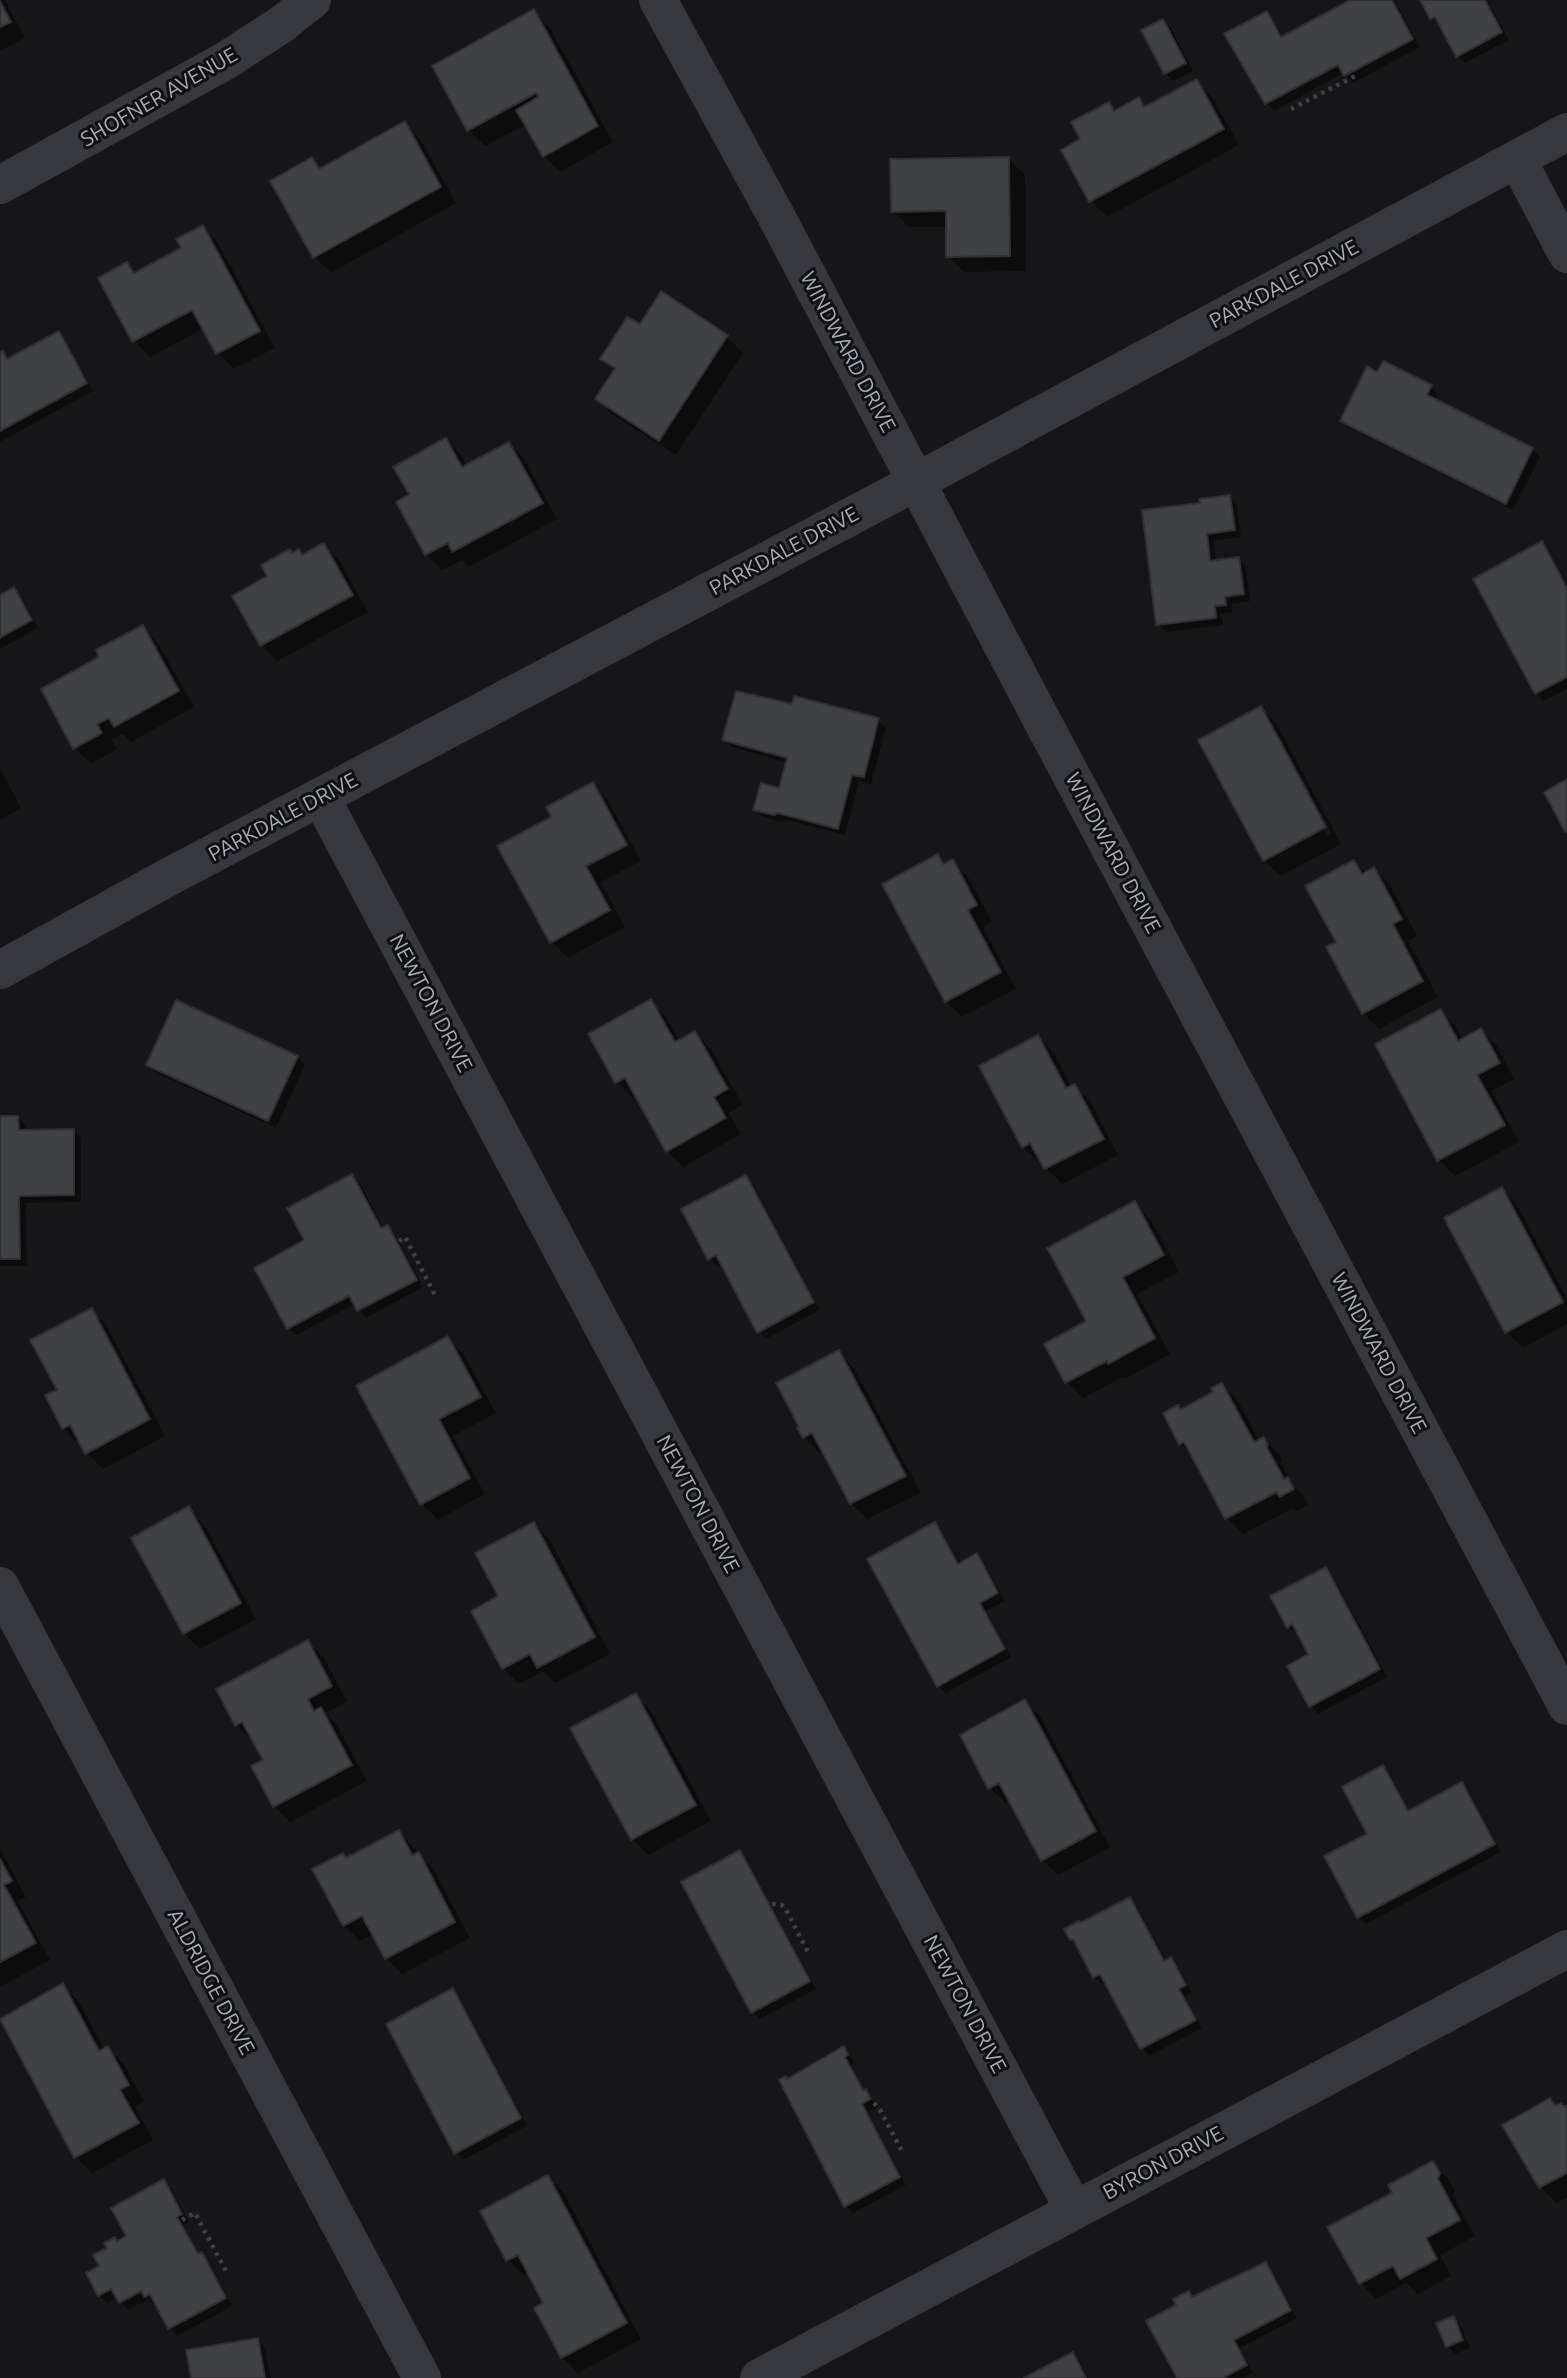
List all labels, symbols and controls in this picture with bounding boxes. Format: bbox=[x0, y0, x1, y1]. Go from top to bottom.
street label: SHOFNER AVENUE bbox=[76, 42, 242, 152]
street label: PARKDALE DRIVE bbox=[1205, 234, 1363, 334]
street label: WINDWARD DRIVE bbox=[795, 267, 901, 437]
street label: PARKDALE DRIVE bbox=[705, 501, 863, 601]
street label: PARKDALE DRIVE bbox=[204, 767, 362, 867]
street label: WINDWARD DRIVE bbox=[1060, 768, 1166, 938]
street label: NEWTON DRIVE bbox=[384, 930, 478, 1076]
street label: WINDWARD DRIVE bbox=[1326, 1268, 1432, 1438]
street label: NEWTON DRIVE bbox=[651, 1431, 745, 1577]
street label: ALDRIDGE DRIVE bbox=[162, 1905, 260, 2059]
street label: NEWTON DRIVE bbox=[918, 1931, 1012, 2077]
street label: BYRON DRIVE bbox=[1098, 2121, 1228, 2205]

